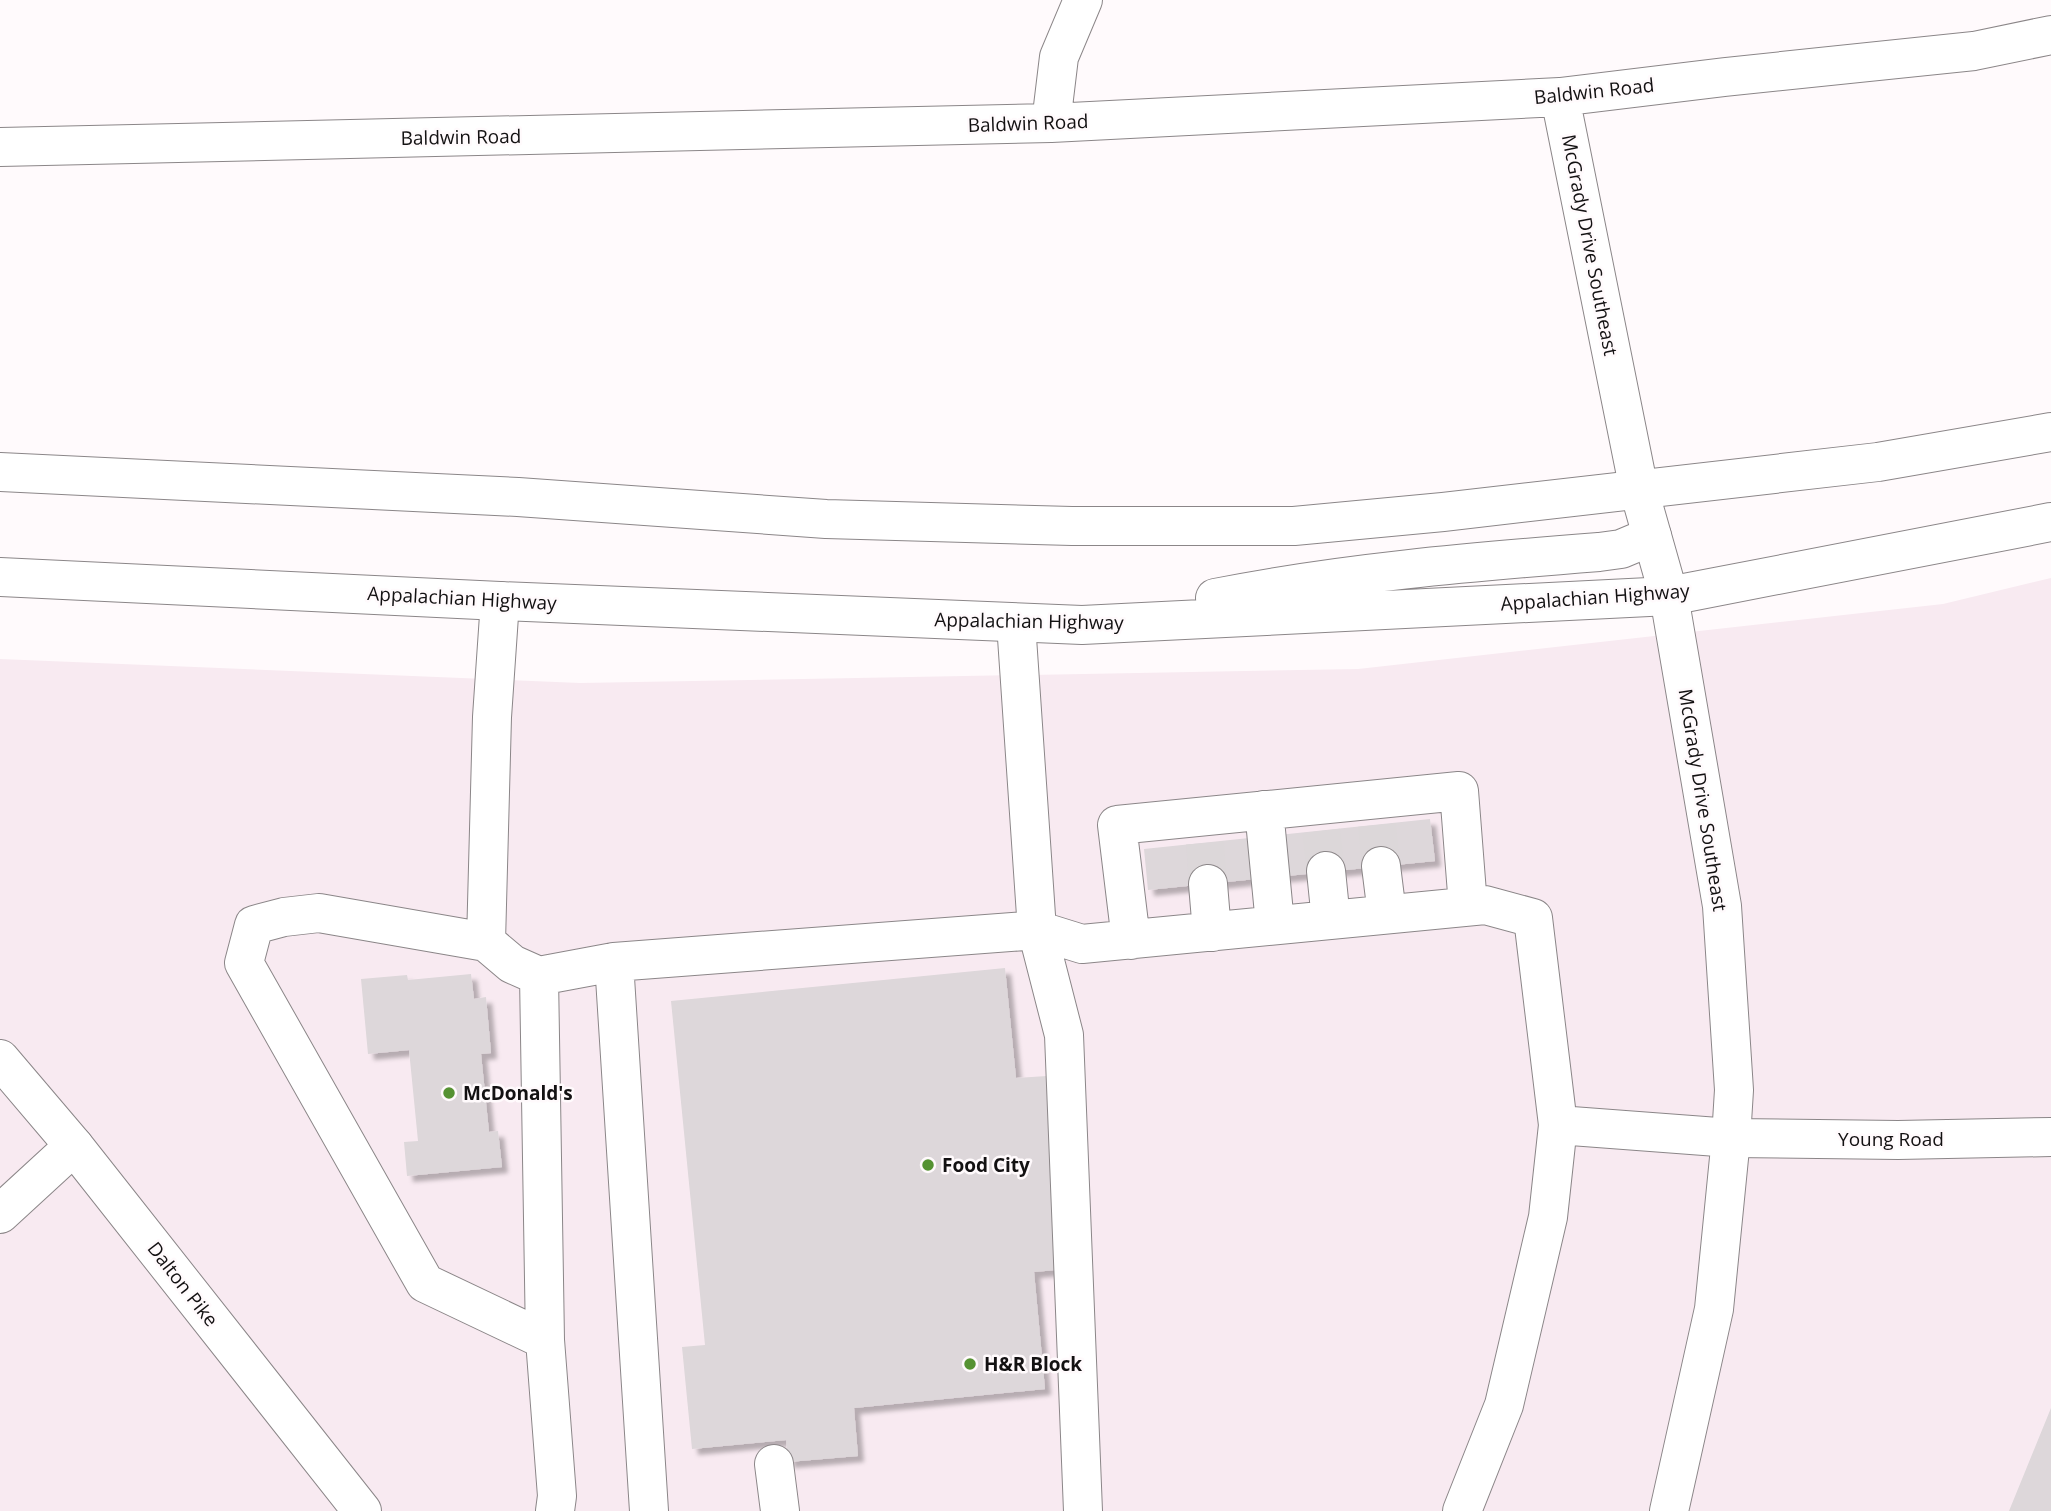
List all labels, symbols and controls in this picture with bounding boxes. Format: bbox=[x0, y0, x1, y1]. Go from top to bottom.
street label: Baldwin Road bbox=[1533, 72, 1655, 110]
street label: Baldwin Road bbox=[967, 108, 1089, 138]
street label: Baldwin Road bbox=[400, 123, 522, 151]
street label: McGrady Drive Southeast bbox=[1556, 132, 1624, 358]
street label: Appalachian Highway bbox=[1500, 577, 1691, 617]
street label: Appalachian Highway bbox=[367, 580, 558, 616]
street label: Appalachian Highway bbox=[934, 606, 1124, 636]
street label: McGrady Drive Southeast bbox=[1673, 687, 1733, 913]
place label: McDonald's bbox=[463, 1080, 573, 1106]
marker: McDonald's bbox=[441, 1085, 457, 1101]
street label: Young Road bbox=[1838, 1126, 1944, 1152]
place label: Food City bbox=[942, 1152, 1030, 1178]
marker: Food City bbox=[920, 1157, 936, 1173]
street label: Dalton Pike bbox=[142, 1236, 224, 1332]
place label: H&R Block bbox=[984, 1351, 1082, 1377]
marker: H&R Block bbox=[962, 1356, 978, 1372]

